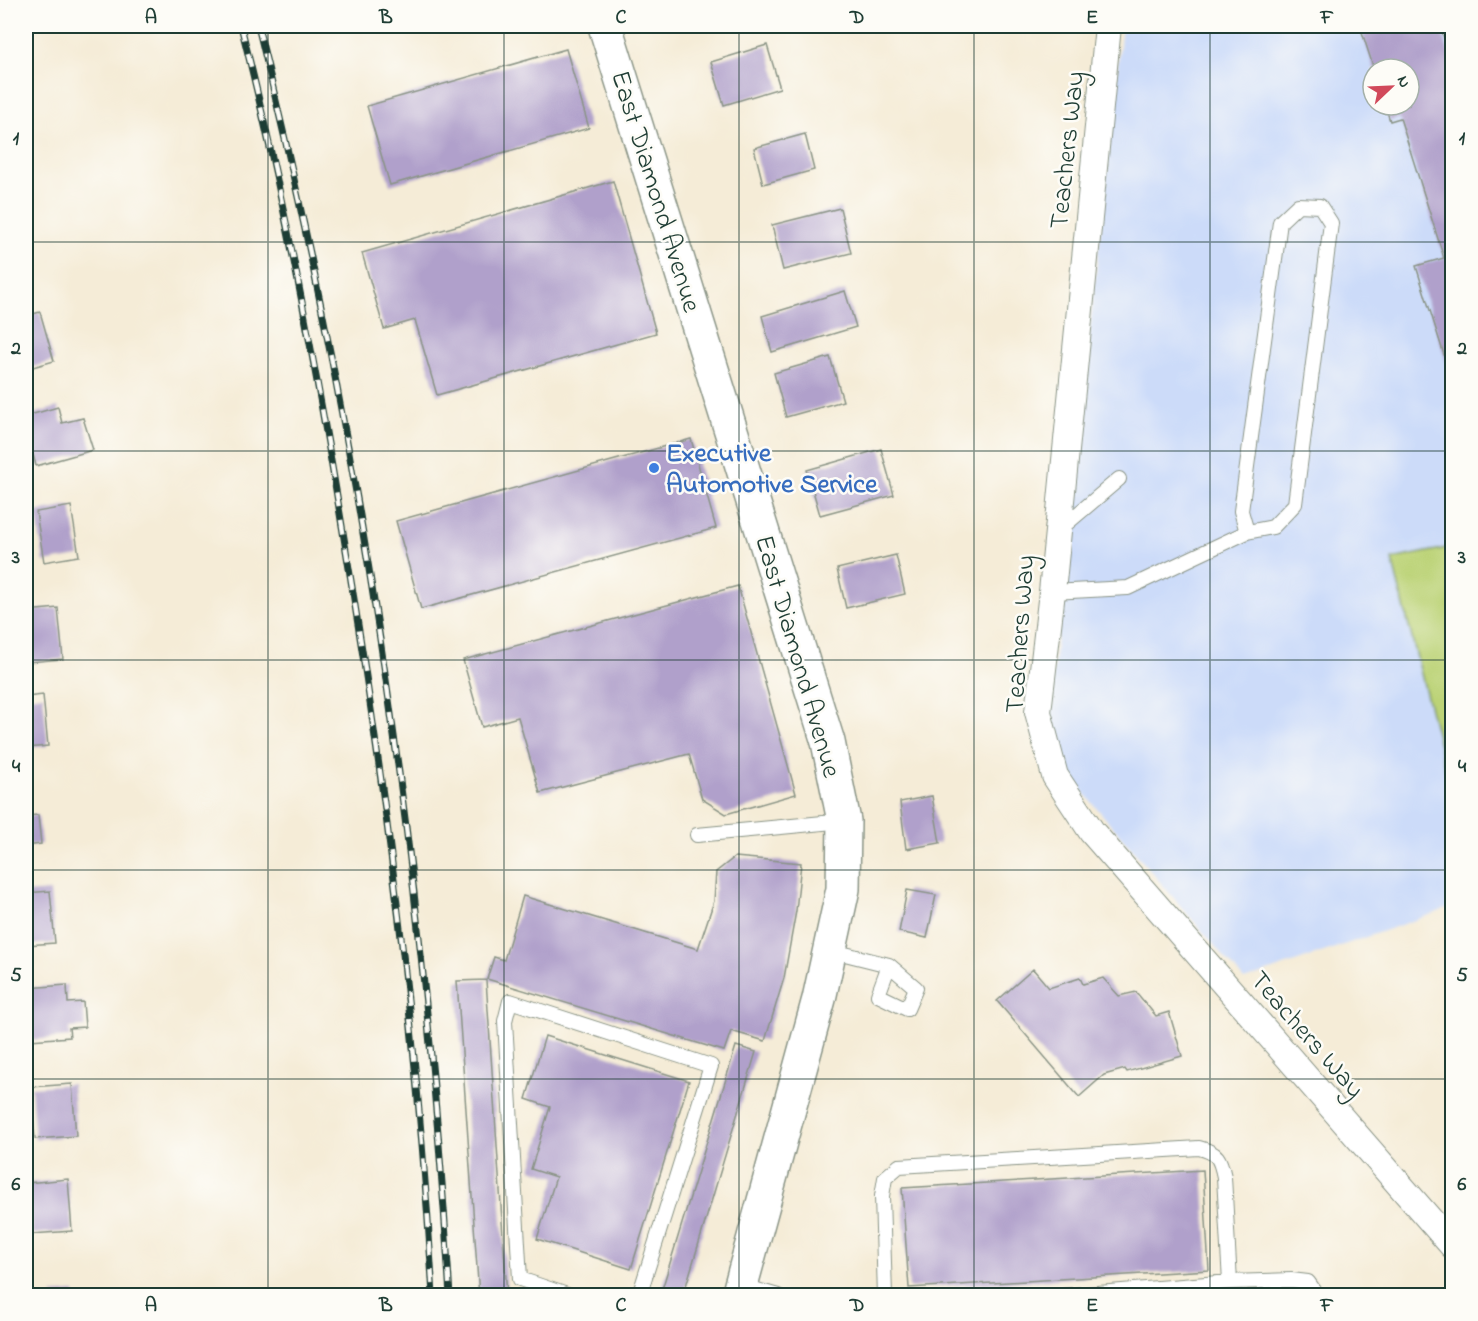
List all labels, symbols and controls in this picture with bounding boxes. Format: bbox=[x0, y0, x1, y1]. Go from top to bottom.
text: A bbox=[145, 4, 157, 33]
text: B bbox=[378, 4, 393, 33]
text: C bbox=[616, 4, 627, 33]
text: D bbox=[849, 4, 864, 33]
text: E bbox=[1086, 4, 1098, 33]
text: F bbox=[1320, 4, 1334, 33]
north arrow bbox=[1361, 57, 1421, 117]
street label: East Diamond Avenue bbox=[599, 66, 710, 318]
street label: Teachers Way bbox=[1041, 69, 1096, 231]
text: N bbox=[1390, 72, 1416, 92]
text: 1 bbox=[13, 125, 20, 154]
text: 1 bbox=[1459, 125, 1466, 154]
text: 2 bbox=[10, 335, 21, 364]
text: 2 bbox=[1456, 335, 1467, 364]
place label: Executive Automotive Service bbox=[666, 435, 878, 505]
marker: Executive Automotive Service bbox=[647, 461, 661, 475]
street label: East Diamond Avenue bbox=[743, 531, 850, 783]
text: 3 bbox=[11, 544, 20, 573]
text: 3 bbox=[1457, 544, 1466, 573]
street label: Teachers Way bbox=[997, 554, 1046, 715]
text: 4 bbox=[12, 753, 21, 782]
text: 4 bbox=[1458, 753, 1467, 782]
text: 5 bbox=[10, 962, 22, 991]
text: 5 bbox=[1456, 962, 1468, 991]
street label: Teachers Way bbox=[1239, 963, 1373, 1108]
text: 6 bbox=[12, 1171, 21, 1200]
text: 6 bbox=[1458, 1171, 1467, 1200]
text: A bbox=[145, 1292, 157, 1321]
text: B bbox=[378, 1292, 393, 1321]
text: C bbox=[616, 1292, 627, 1321]
text: D bbox=[849, 1292, 864, 1321]
text: E bbox=[1086, 1292, 1098, 1321]
text: F bbox=[1320, 1292, 1334, 1321]

